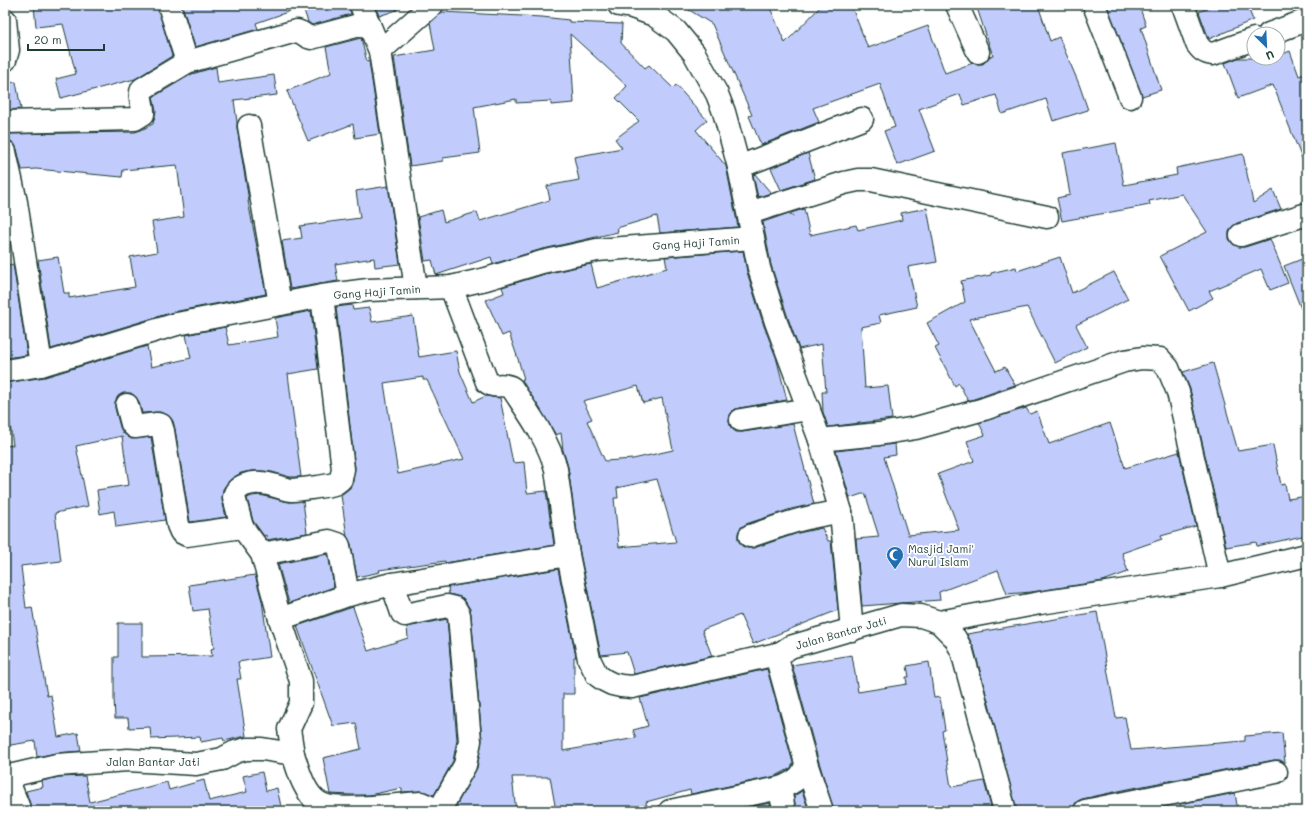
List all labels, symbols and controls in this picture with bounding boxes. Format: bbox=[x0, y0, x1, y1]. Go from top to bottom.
scale bar bbox=[28, 26, 104, 52]
north arrow bbox=[1246, 26, 1286, 66]
text: 20 m bbox=[34, 31, 62, 47]
text: U bbox=[1264, 47, 1277, 64]
street label: Gang Haji Tamin bbox=[652, 232, 740, 253]
street label: Gang Haji Tamin bbox=[333, 281, 421, 302]
place label: Masjid Jami' Nurul Islam bbox=[908, 541, 974, 569]
mosque icon: Masjid Jami' Nurul Islam bbox=[885, 545, 905, 570]
street label: Jalan Bantar Jati bbox=[794, 612, 888, 653]
street label: Jalan Bantar Jati bbox=[106, 754, 200, 769]

